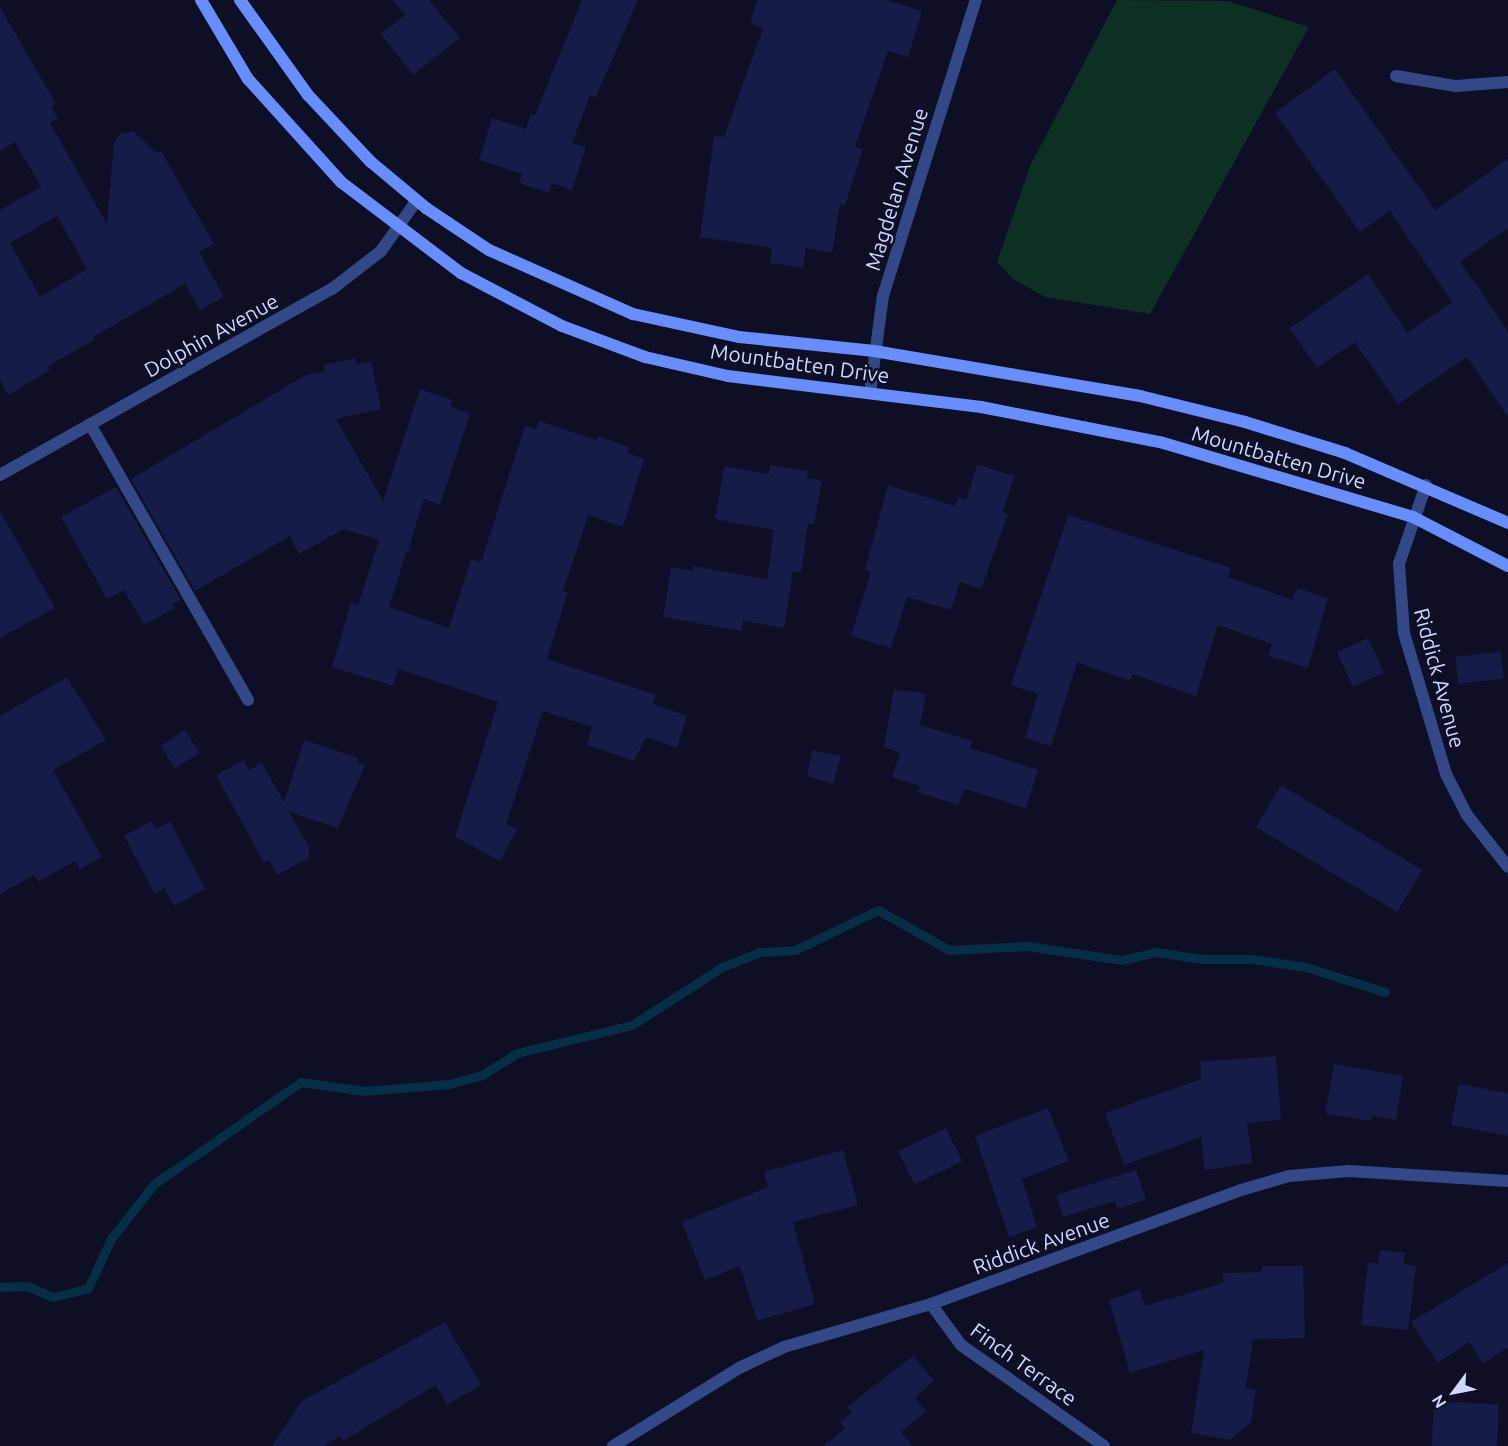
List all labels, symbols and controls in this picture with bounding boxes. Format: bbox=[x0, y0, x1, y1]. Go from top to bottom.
street label: Magdelan Avenue bbox=[859, 105, 933, 273]
street label: Dolphin Avenue bbox=[139, 288, 283, 382]
street label: Mountbatten Drive bbox=[709, 338, 891, 388]
street label: Mountbatten Drive bbox=[1189, 420, 1369, 494]
street label: Riddick Avenue bbox=[1409, 605, 1471, 751]
street label: Riddick Avenue bbox=[969, 1207, 1113, 1279]
street label: Finch Terrace bbox=[966, 1317, 1082, 1411]
north arrow bbox=[1424, 1362, 1484, 1422]
text: N bbox=[1428, 1392, 1450, 1411]

